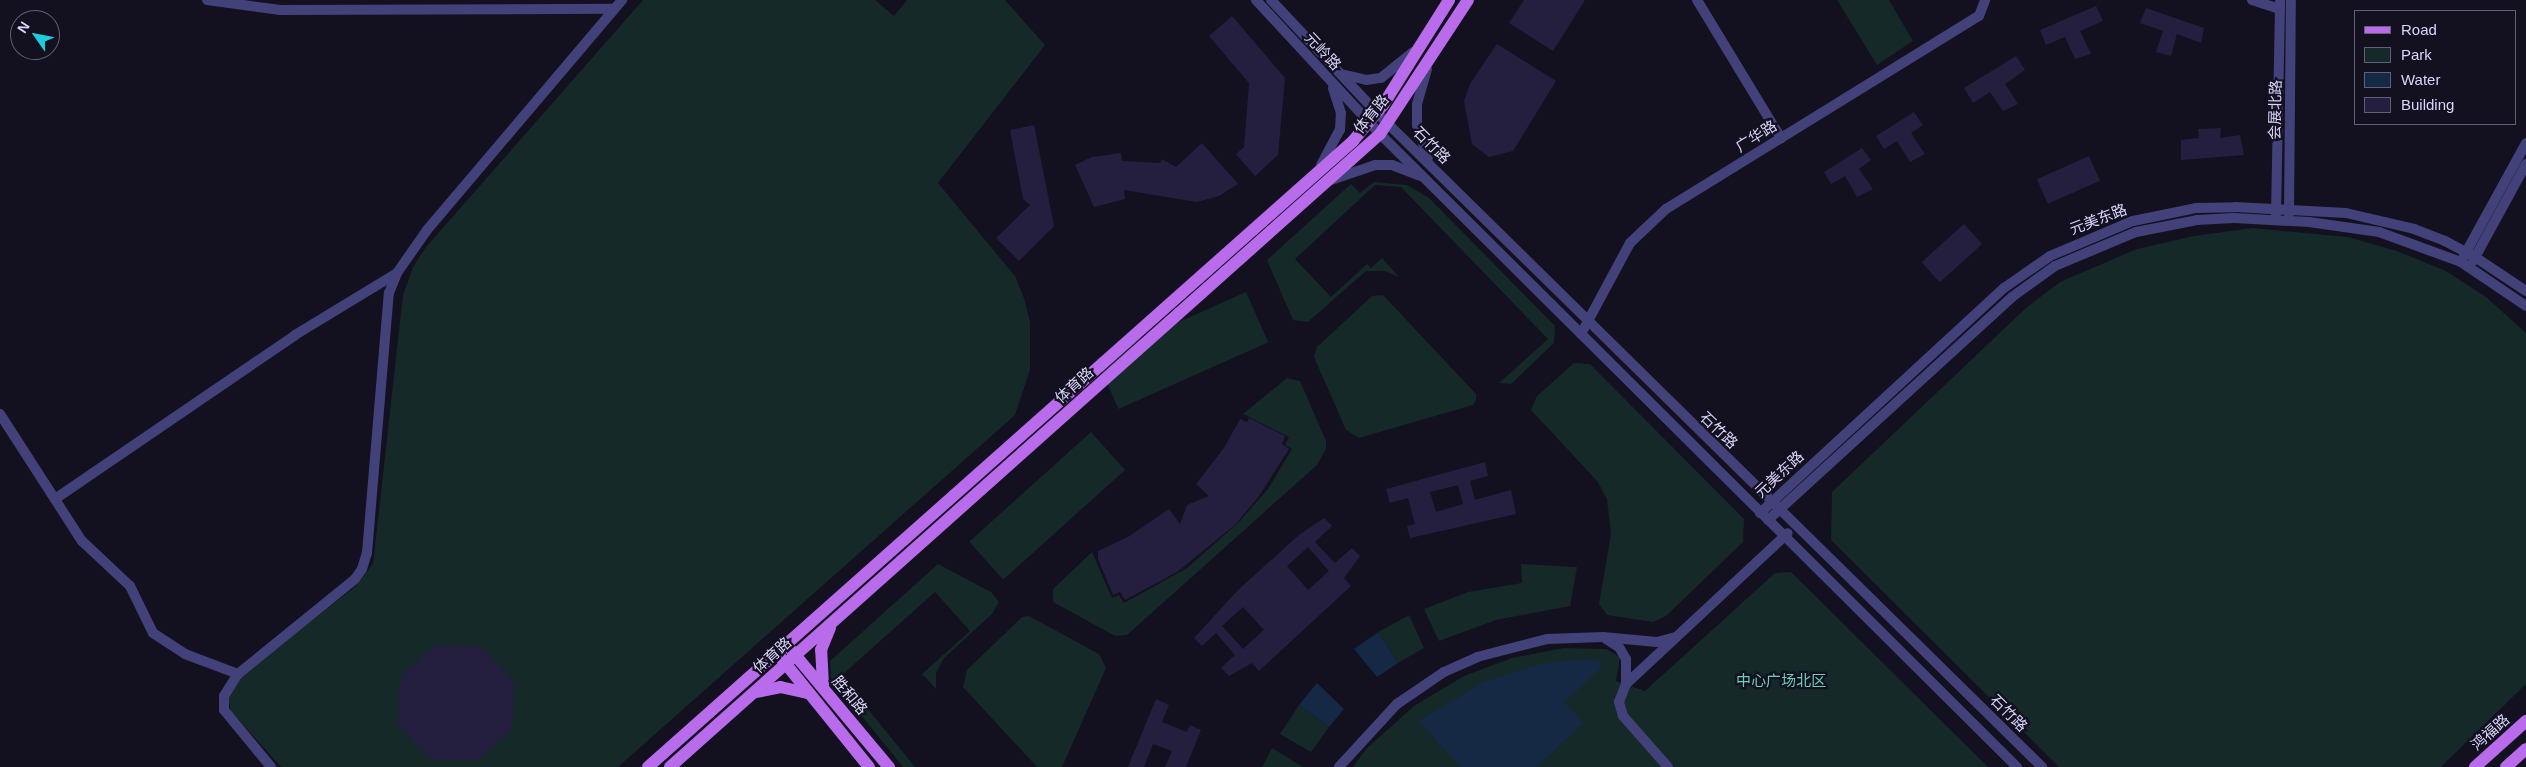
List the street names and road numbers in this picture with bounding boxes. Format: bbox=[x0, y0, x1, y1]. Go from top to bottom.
street label: 元岭路 bbox=[1301, 28, 1345, 74]
street label: 会展北路 bbox=[2265, 80, 2285, 140]
street label: 体育路 bbox=[1350, 91, 1392, 137]
street label: 广华路 bbox=[1732, 116, 1780, 156]
street label: 石竹路 bbox=[1410, 123, 1454, 167]
street label: 元美东路 bbox=[2067, 200, 2129, 238]
street label: 体育路 bbox=[1051, 363, 1097, 407]
street label: 石竹路 bbox=[1697, 408, 1741, 452]
street label: 元美东路 bbox=[1751, 447, 1807, 501]
street label: 体育路 bbox=[749, 633, 795, 677]
street label: 胜和路 bbox=[829, 672, 871, 718]
street label: 石竹路 bbox=[1987, 691, 2031, 735]
street label: 鸿福路 bbox=[2467, 710, 2513, 754]

